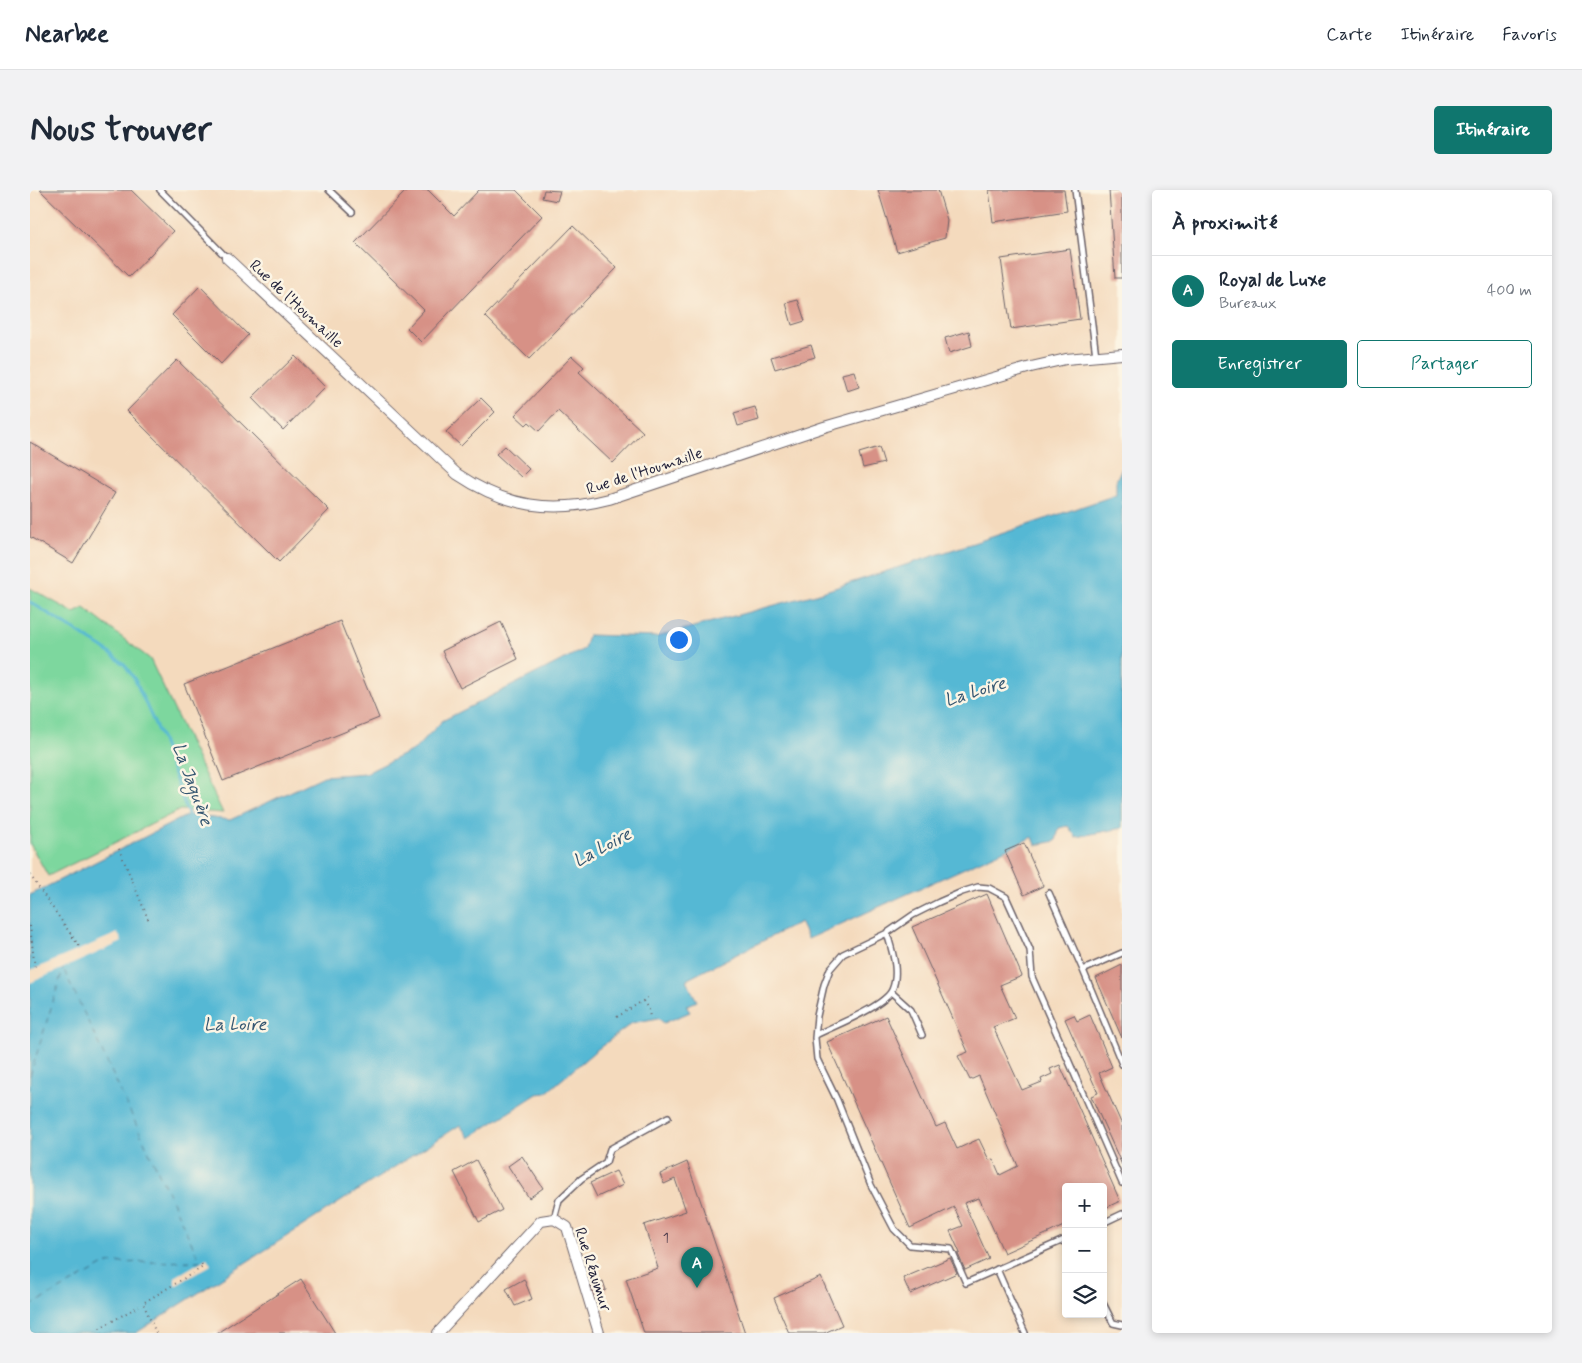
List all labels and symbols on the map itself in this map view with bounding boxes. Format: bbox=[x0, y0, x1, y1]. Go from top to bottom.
street label: Rue de l'Houmaille bbox=[245, 255, 347, 353]
street label: Rue de l'Houmaille bbox=[584, 443, 705, 500]
your location bbox=[666, 627, 692, 653]
water label: La Loire bbox=[942, 671, 1010, 713]
water label: La Jaguère bbox=[164, 740, 218, 831]
water label: La Loire bbox=[569, 822, 637, 873]
water label: La Loire bbox=[204, 1013, 267, 1037]
street label: Rue Réaumur bbox=[569, 1225, 616, 1314]
house number: 1 bbox=[663, 1229, 669, 1247]
pin: A bbox=[681, 1247, 713, 1288]

